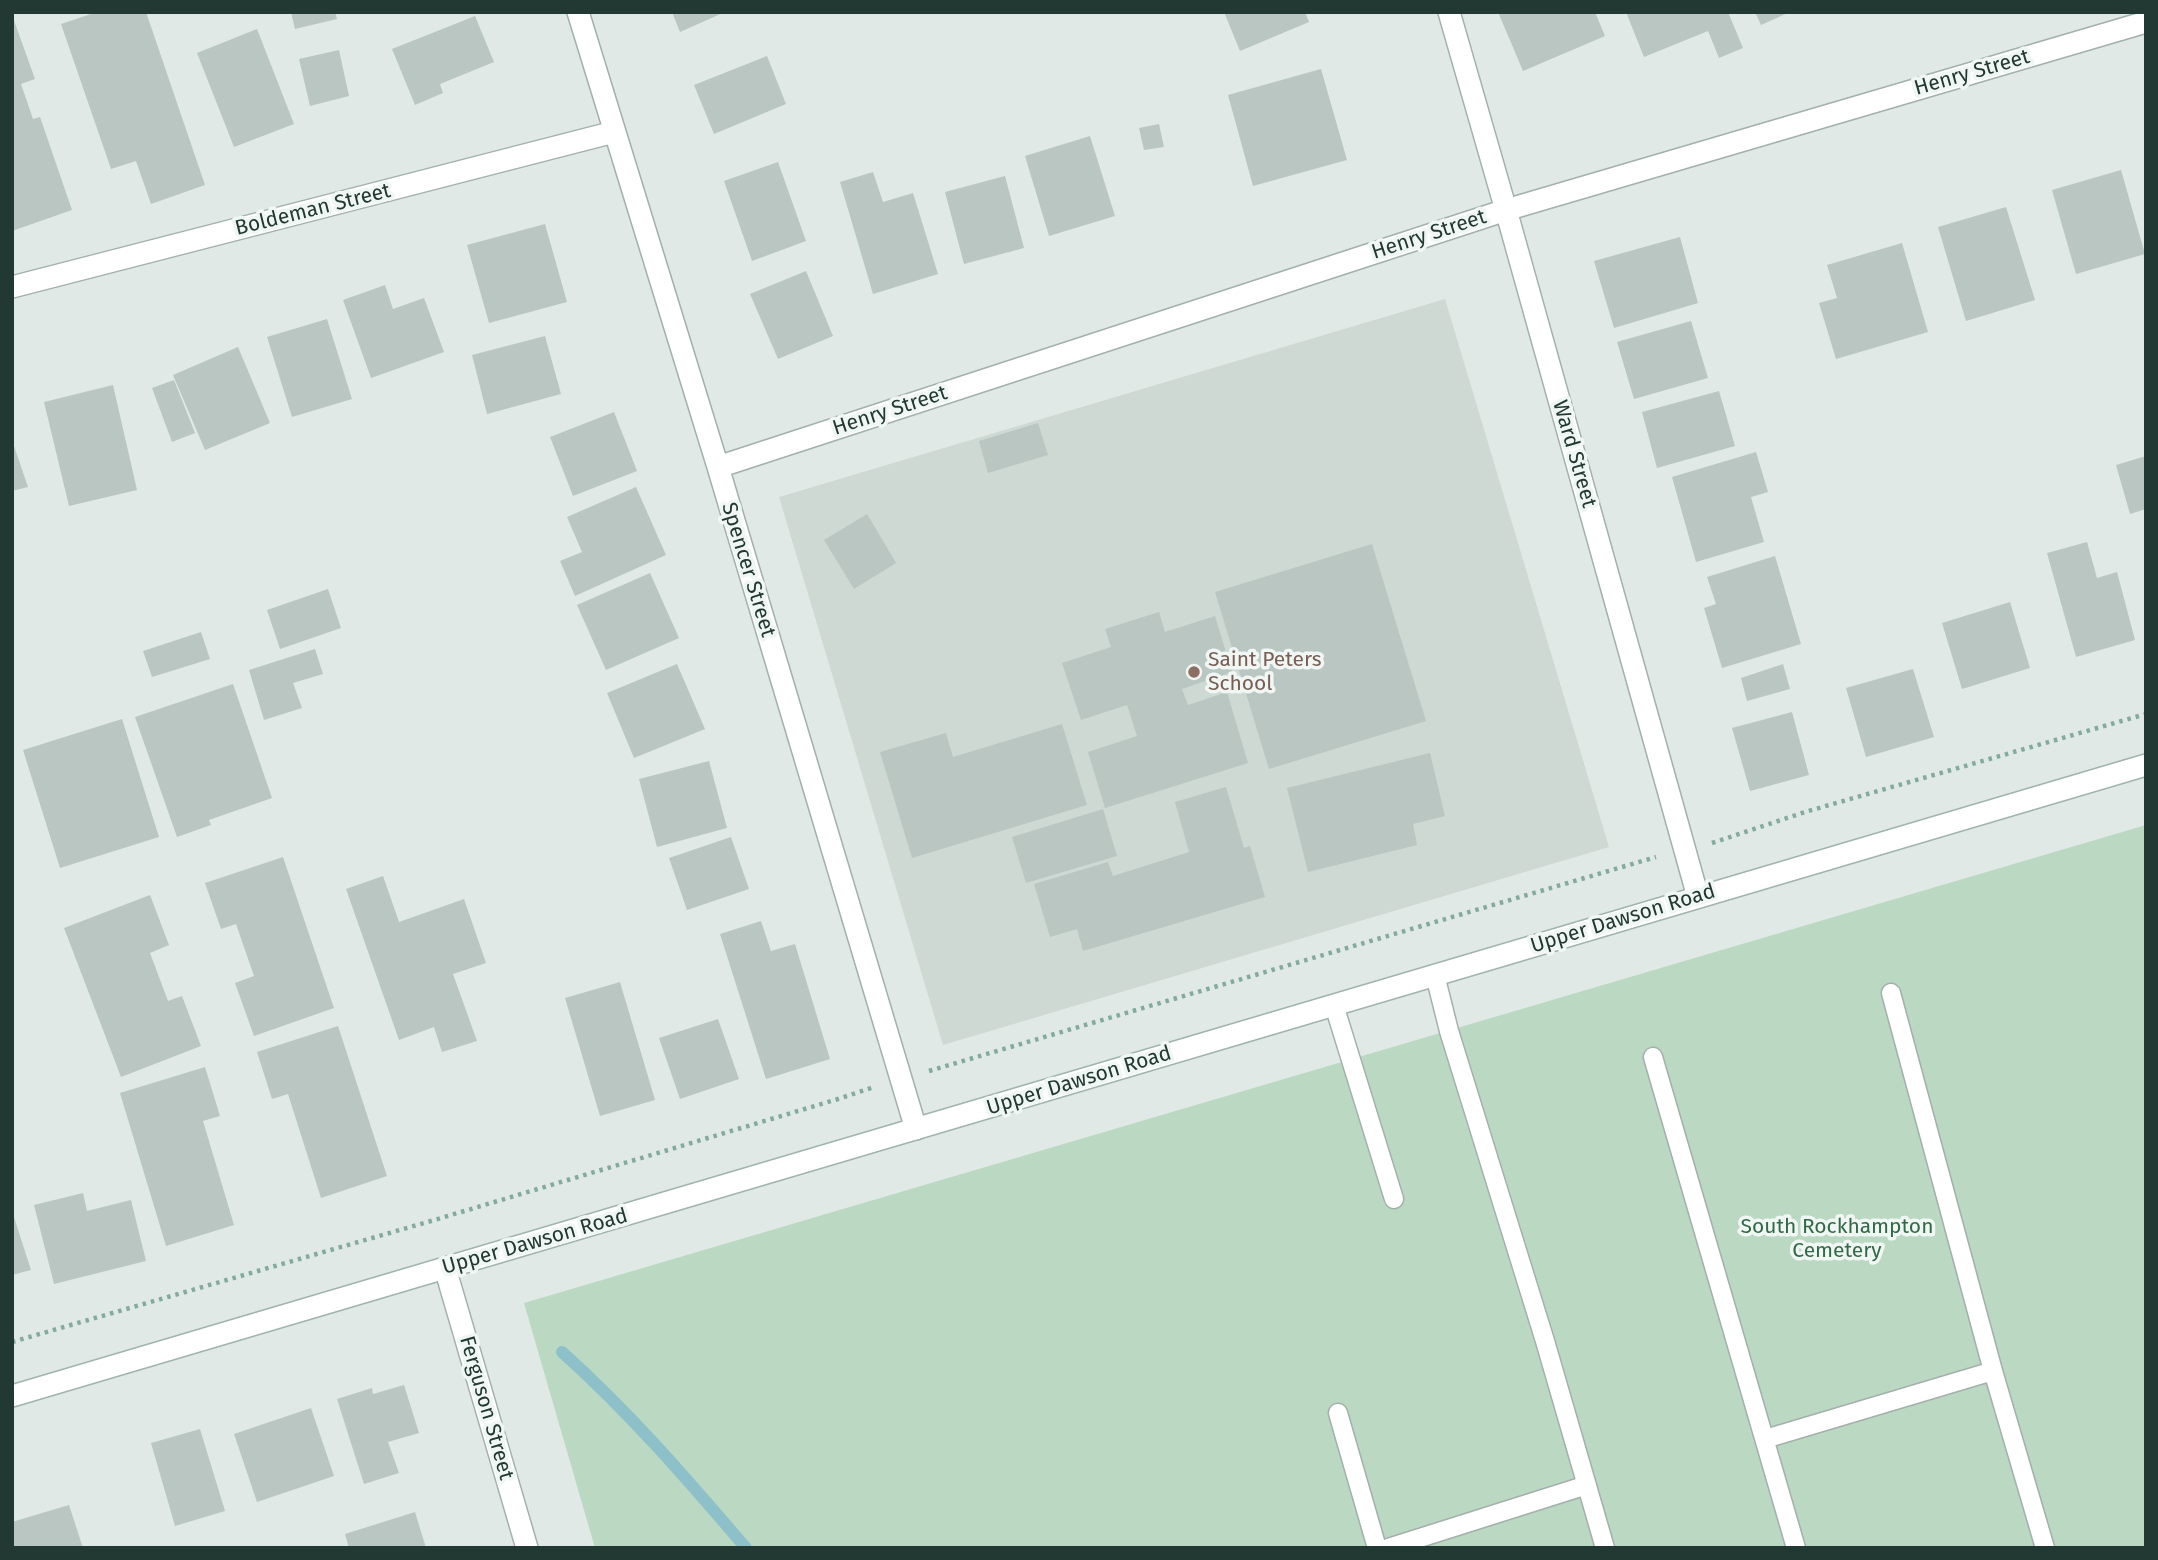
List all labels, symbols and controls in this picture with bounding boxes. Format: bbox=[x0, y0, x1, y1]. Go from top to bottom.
street label: Henry Street bbox=[1911, 44, 2033, 102]
street label: Boldeman Street bbox=[233, 178, 393, 242]
street label: Henry Street bbox=[1369, 205, 1489, 265]
street label: Henry Street bbox=[830, 381, 950, 441]
street label: Ward Street bbox=[1547, 397, 1601, 511]
street label: Spencer Street bbox=[716, 500, 780, 640]
place label: Saint Peters School bbox=[1208, 647, 1322, 697]
marker: Saint Peters School bbox=[1186, 664, 1202, 680]
street label: Upper Dawson Road bbox=[1527, 879, 1719, 959]
street label: Upper Dawson Road bbox=[983, 1041, 1175, 1121]
street label: Upper Dawson Road bbox=[439, 1203, 631, 1281]
park label: South Rockhampton Cemetery bbox=[1741, 1214, 1933, 1264]
street label: Ferguson Street bbox=[453, 1333, 519, 1483]

